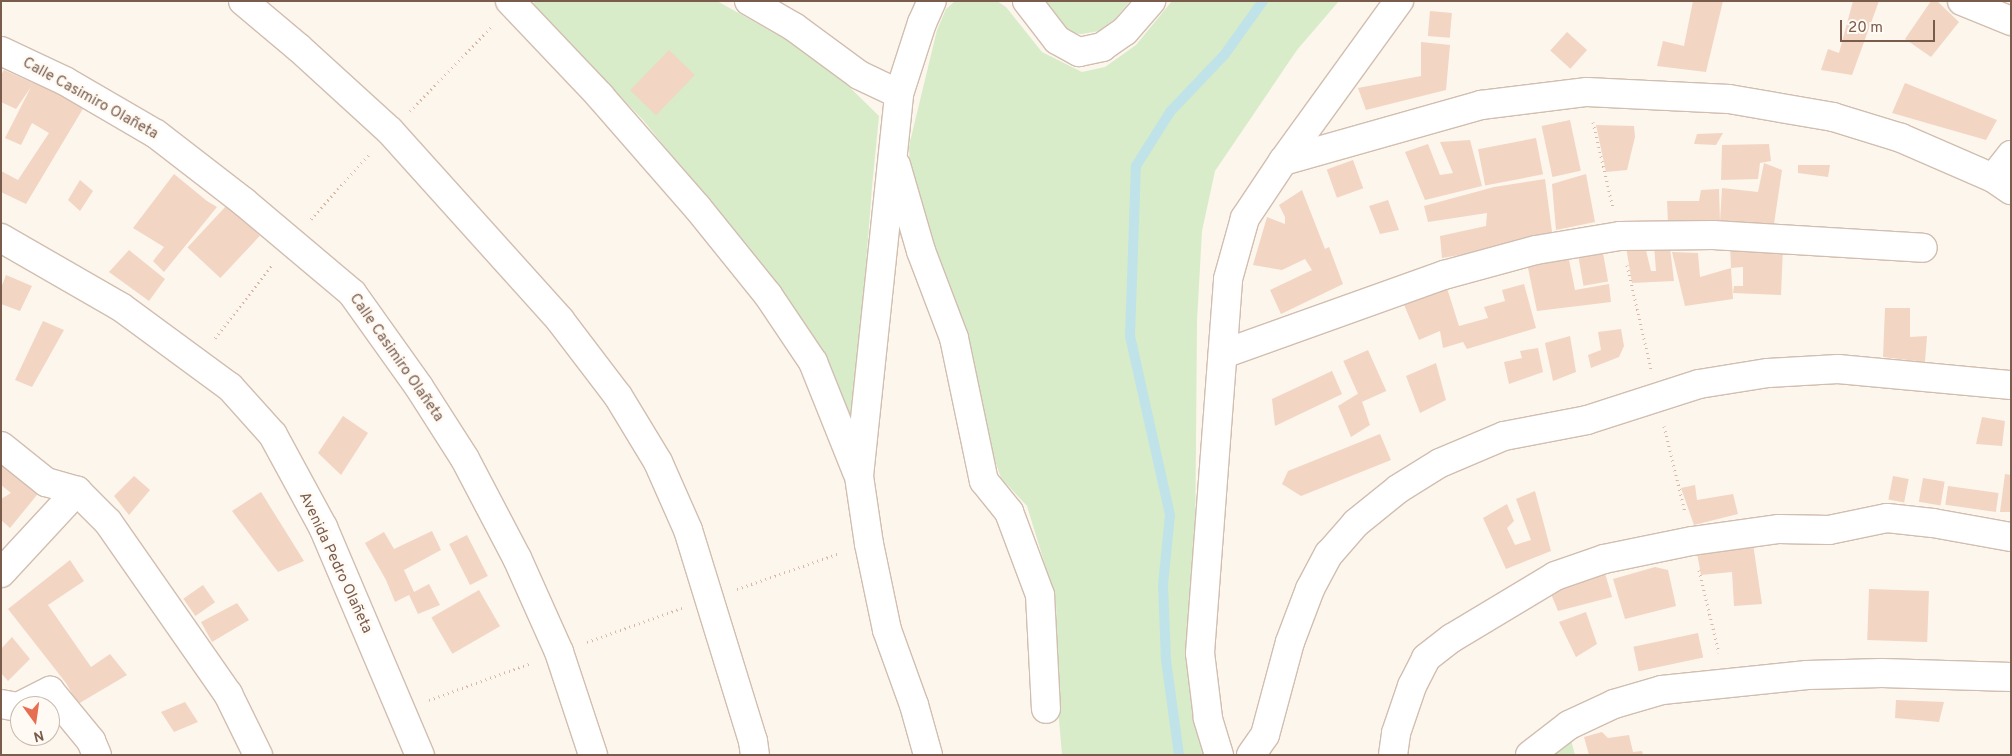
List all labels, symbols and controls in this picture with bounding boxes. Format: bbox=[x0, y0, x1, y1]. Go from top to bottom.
scale bar bbox=[1842, 10, 1937, 42]
text: 20 m bbox=[1848, 19, 1883, 38]
street label: Calle Casimiro Olañeta bbox=[19, 54, 161, 144]
street label: Calle Casimiro Olañeta bbox=[345, 291, 447, 425]
street label: Avenida Pedro Olañeta bbox=[294, 490, 376, 636]
north arrow bbox=[10, 696, 60, 746]
text: N bbox=[32, 726, 45, 745]

